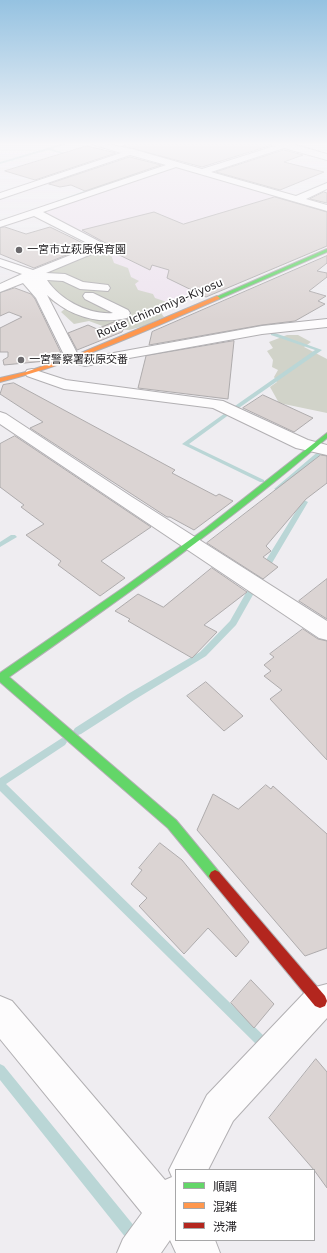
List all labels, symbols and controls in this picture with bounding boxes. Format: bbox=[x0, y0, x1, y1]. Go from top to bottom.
place label: 一宮市立萩原保育園 bbox=[27, 243, 126, 257]
marker: 一宮市立萩原保育園 bbox=[14, 245, 24, 255]
street label: Route Ichinomiya-Kiyosu bbox=[95, 276, 225, 342]
place label: 一宮警察署萩原交番 bbox=[29, 353, 128, 367]
marker: 一宮警察署萩原交番 bbox=[16, 355, 26, 365]
legend bbox=[175, 1169, 315, 1241]
text: 順調 bbox=[213, 1180, 237, 1194]
text: 混雑 bbox=[213, 1200, 237, 1214]
text: 渋滞 bbox=[213, 1220, 237, 1234]

